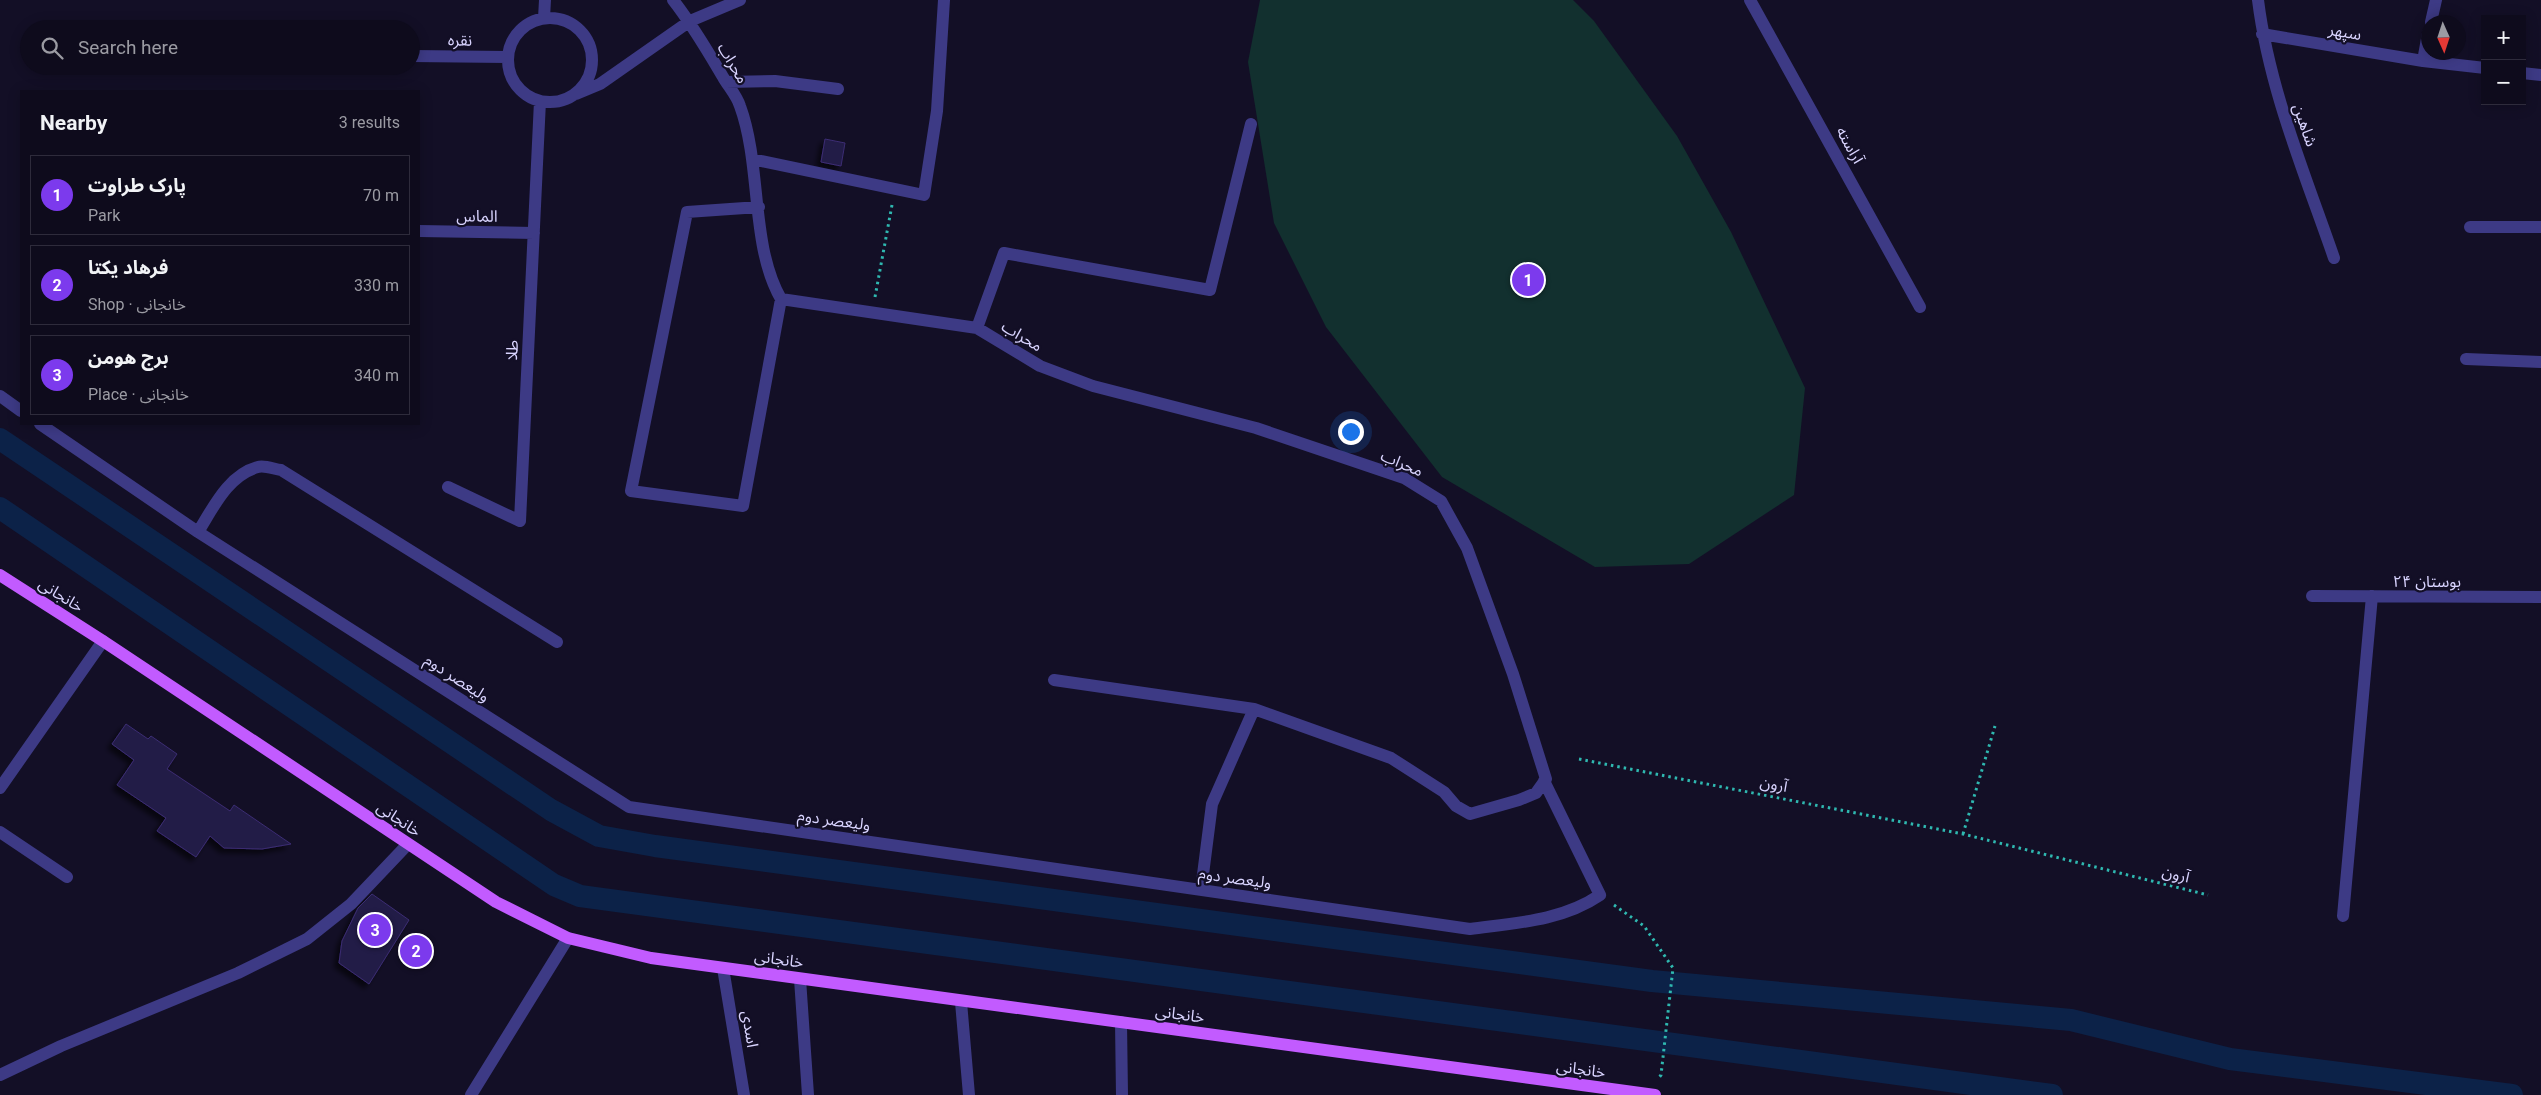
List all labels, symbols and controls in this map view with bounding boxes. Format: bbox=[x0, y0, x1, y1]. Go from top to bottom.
north arrow bbox=[2421, 15, 2466, 60]
map controls bbox=[2481, 15, 2526, 105]
button: + bbox=[2481, 15, 2526, 60]
search box bbox=[20, 20, 420, 75]
street label: سپهر bbox=[2326, 20, 2363, 45]
street label: نقره bbox=[448, 30, 472, 50]
icon: search bbox=[38, 34, 66, 62]
text: Search here bbox=[78, 36, 178, 59]
street label: محراب bbox=[713, 39, 753, 87]
button: − bbox=[2481, 60, 2526, 105]
street label: شاهین bbox=[2289, 101, 2321, 149]
text: Nearby bbox=[40, 111, 107, 135]
text: 3 results bbox=[339, 113, 400, 132]
street label: آراسته bbox=[1832, 123, 1868, 168]
text: پارک طراوت bbox=[88, 174, 186, 197]
text: 1 bbox=[52, 186, 62, 205]
text: 70 m bbox=[363, 186, 399, 205]
text: Park bbox=[88, 206, 120, 225]
street label: الماس bbox=[456, 206, 498, 226]
text: فرهاد یکتا bbox=[88, 256, 168, 279]
pin: 1 bbox=[1512, 261, 1544, 299]
text: 2 bbox=[52, 276, 62, 295]
text: 330 m bbox=[354, 276, 399, 295]
text: Shop · خانجانی bbox=[88, 295, 186, 314]
street label: محراب bbox=[998, 316, 1046, 356]
street label: طلا bbox=[502, 339, 522, 361]
text: برج هومن bbox=[88, 346, 169, 369]
text: 3 bbox=[52, 366, 62, 385]
text: 340 m bbox=[354, 366, 399, 385]
text: Place · خانجانی bbox=[88, 385, 189, 404]
your location bbox=[1338, 419, 1364, 445]
street label: محراب bbox=[1378, 446, 1426, 480]
street label: بوستان ۲۴ bbox=[2393, 572, 2461, 591]
street label: خانجانی bbox=[35, 574, 87, 616]
street label: ولیعصر دوم bbox=[419, 650, 493, 709]
street label: آرون bbox=[1759, 772, 1791, 796]
street label: خانجانی bbox=[373, 797, 425, 841]
street label: ولیعصر دوم bbox=[796, 805, 872, 838]
street label: آرون bbox=[2160, 861, 2193, 887]
street label: ولیعصر دوم bbox=[1197, 863, 1273, 896]
pin: 3 bbox=[359, 911, 391, 949]
pin: 2 bbox=[400, 932, 432, 970]
street label: خانجانی bbox=[753, 946, 805, 972]
street label: خانجانی bbox=[1154, 1001, 1206, 1027]
street label: اسدی bbox=[738, 1009, 762, 1049]
street label: خانجانی bbox=[1555, 1056, 1607, 1082]

